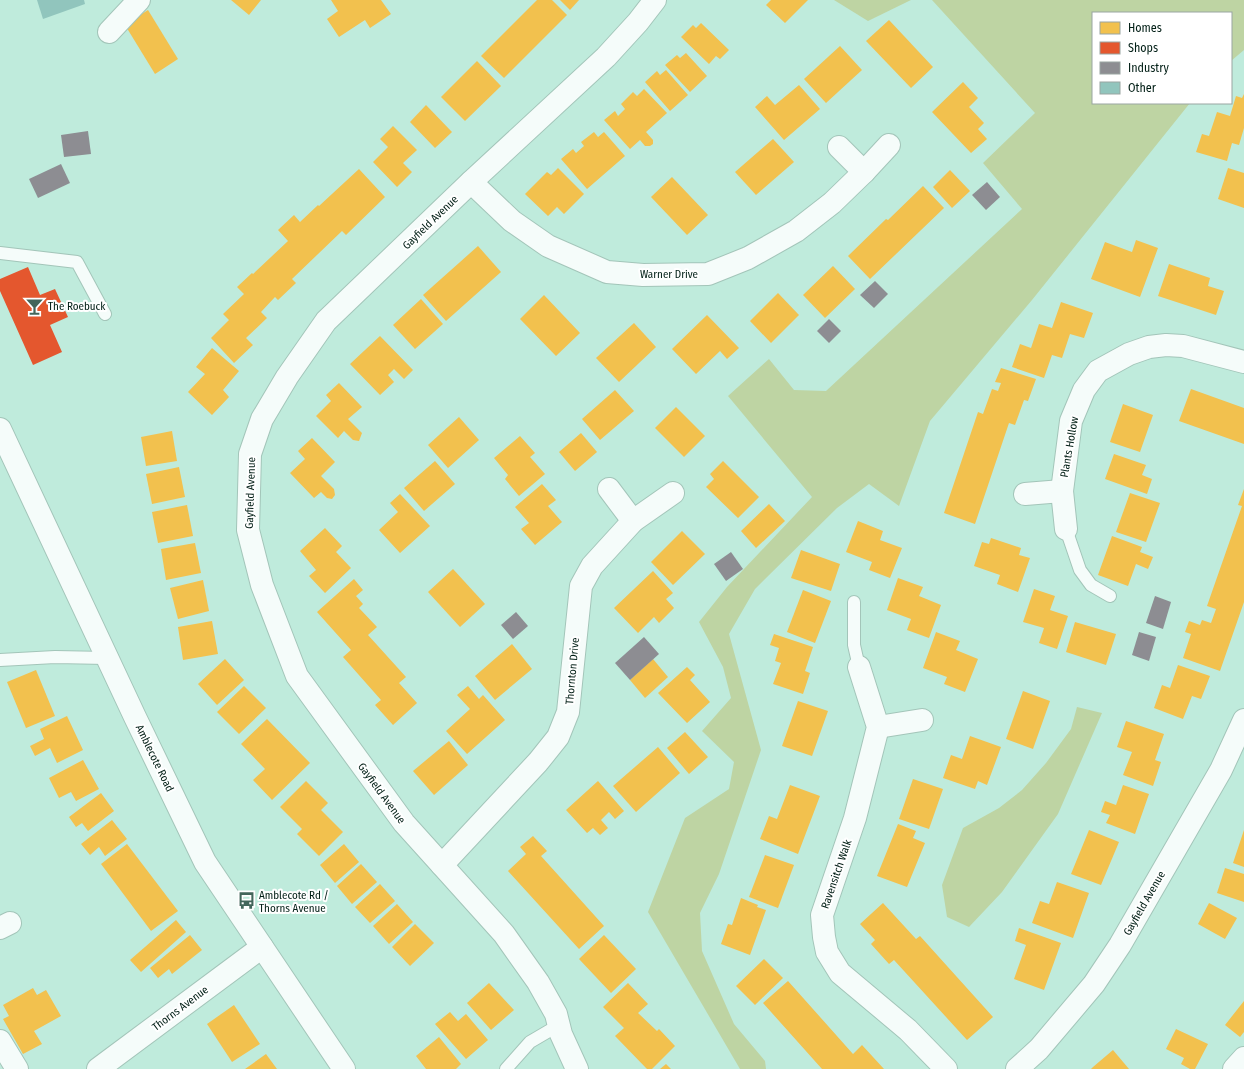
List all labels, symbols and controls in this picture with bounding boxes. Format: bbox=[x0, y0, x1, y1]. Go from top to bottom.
legend bbox=[1092, 12, 1232, 104]
text: Homes bbox=[1128, 21, 1162, 35]
text: Shops bbox=[1128, 41, 1158, 55]
text: Industry bbox=[1128, 61, 1169, 75]
text: Other bbox=[1128, 81, 1157, 95]
street label: Gayfield Avenue bbox=[400, 193, 461, 252]
street label: Warner Drive bbox=[640, 268, 698, 281]
bar icon: The Roebuck bbox=[25, 296, 45, 316]
place label: The Roebuck bbox=[48, 300, 106, 313]
street label: Plants Hollow bbox=[1058, 416, 1081, 479]
street label: Gayfield Avenue bbox=[243, 457, 258, 529]
street label: Thornton Drive bbox=[563, 637, 582, 705]
street label: Amblecote Road bbox=[133, 723, 176, 794]
street label: Gayfield Avenue bbox=[355, 760, 408, 826]
street label: Ravensitch Walk bbox=[819, 837, 855, 911]
street label: Gayfield Avenue bbox=[1121, 869, 1168, 938]
place label: Amblecote Rd / Thorns Avenue bbox=[259, 889, 329, 915]
bus stop icon: Amblecote Rd / Thorns Avenue bbox=[236, 891, 256, 911]
street label: Thorns Avenue bbox=[150, 983, 211, 1034]

